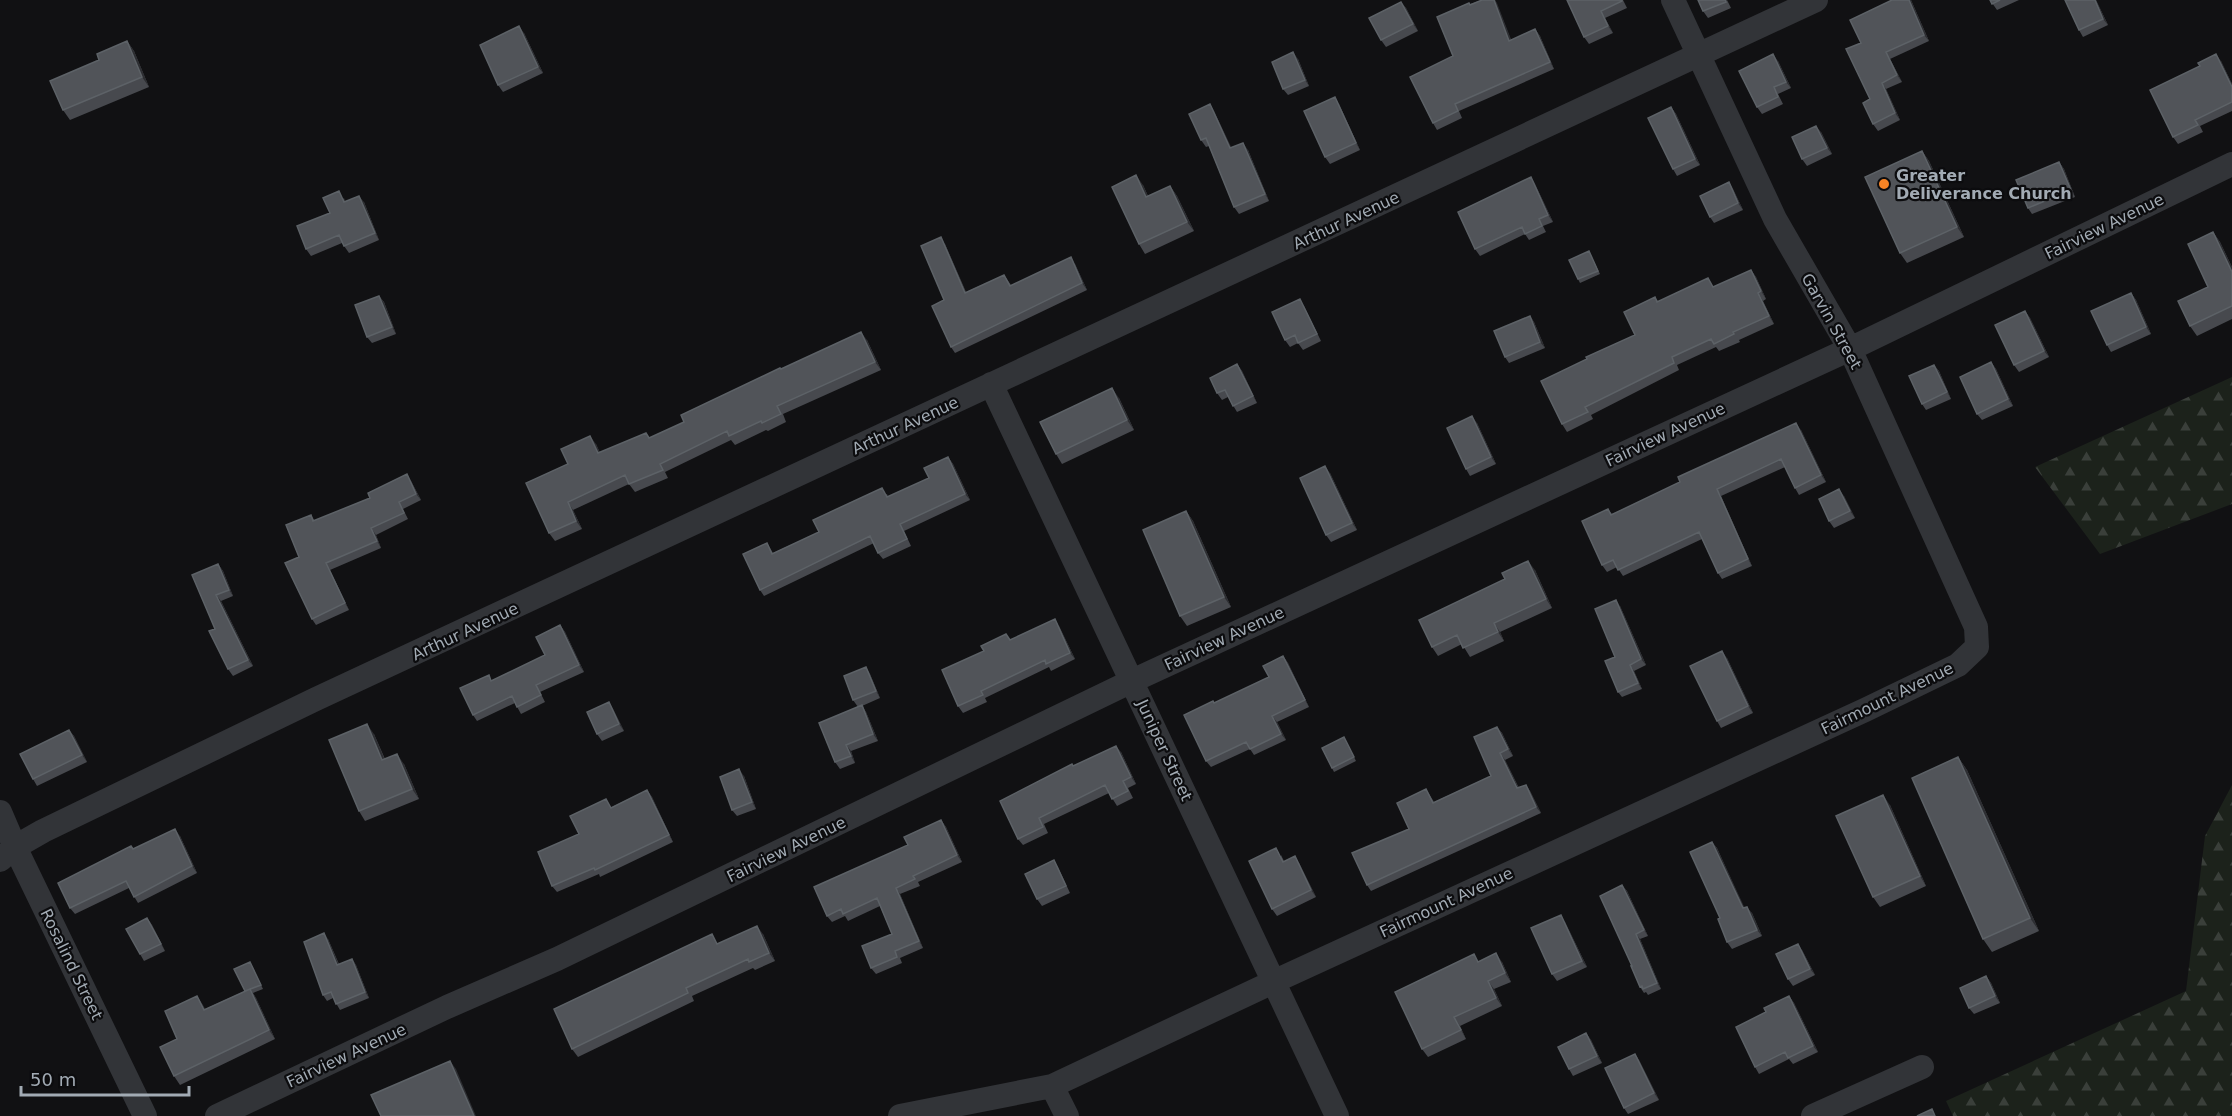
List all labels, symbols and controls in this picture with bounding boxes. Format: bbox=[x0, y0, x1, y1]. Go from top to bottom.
place label: Greater Deliverance Church bbox=[1896, 166, 2072, 203]
marker: Greater Deliverance Church bbox=[1877, 177, 1891, 191]
street label: Arthur Avenue bbox=[1290, 188, 1402, 253]
street label: Fairview Avenue bbox=[2042, 189, 2167, 263]
street label: Garvin Street bbox=[1797, 270, 1866, 372]
street label: Arthur Avenue bbox=[849, 393, 961, 458]
street label: Fairview Avenue bbox=[1602, 398, 1728, 471]
street label: Arthur Avenue bbox=[409, 599, 521, 664]
street label: Fairview Avenue bbox=[1161, 602, 1287, 675]
street label: Fairmount Avenue bbox=[1818, 658, 1956, 739]
street label: Juniper Street bbox=[1132, 696, 1196, 804]
street label: Fairview Avenue bbox=[724, 812, 849, 886]
street label: Fairmount Avenue bbox=[1377, 863, 1516, 942]
street label: Rosalind Street bbox=[36, 906, 107, 1023]
street label: Fairview Avenue bbox=[283, 1019, 409, 1092]
scale bar bbox=[21, 1059, 189, 1097]
text: 50 m bbox=[30, 1069, 76, 1090]

